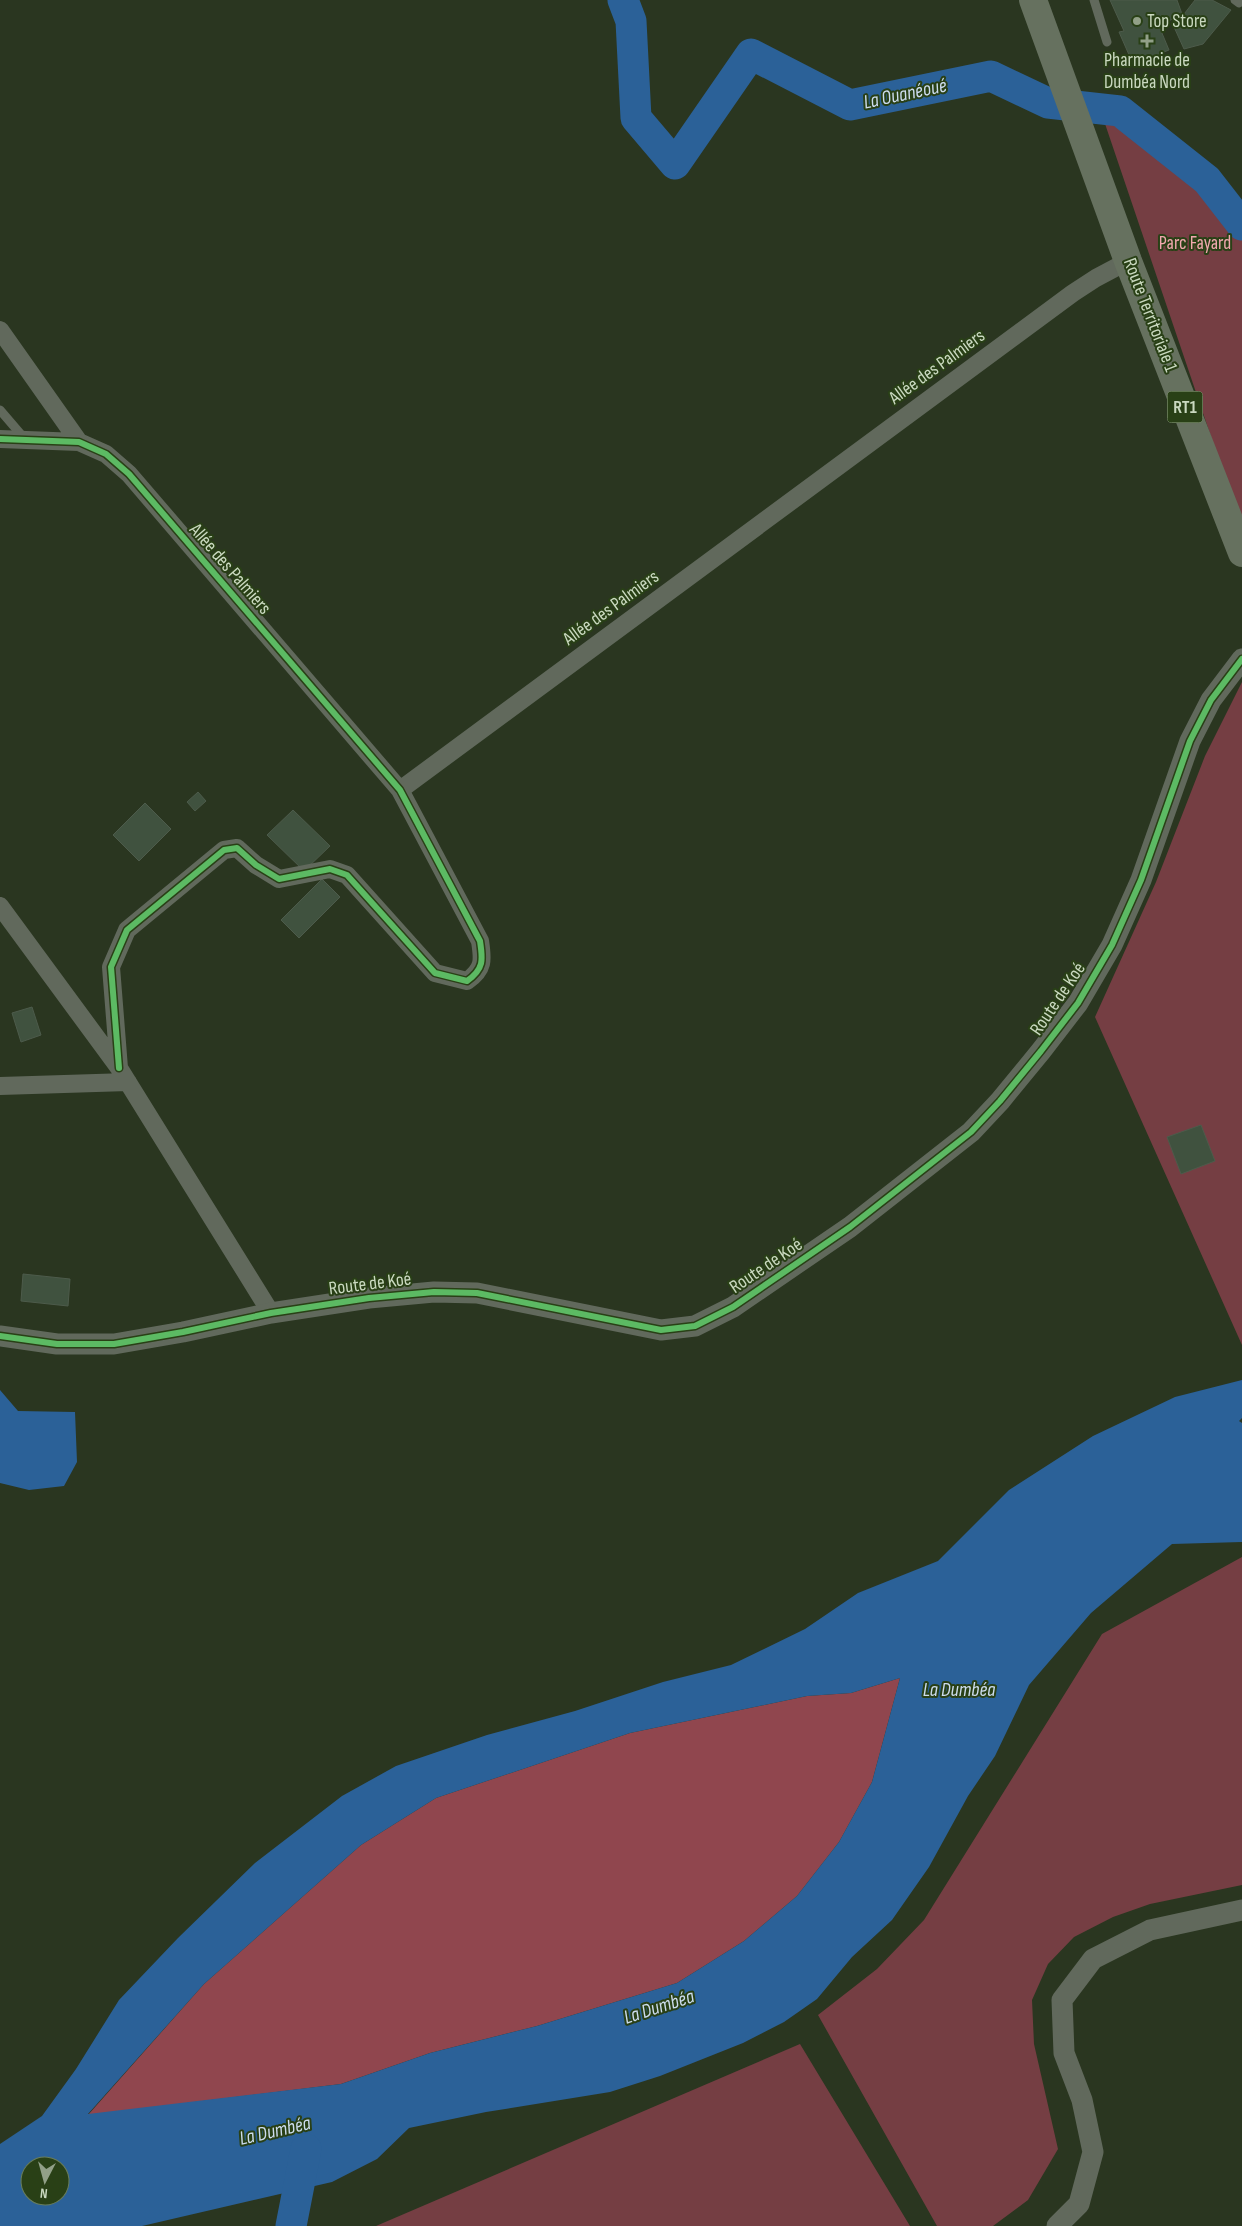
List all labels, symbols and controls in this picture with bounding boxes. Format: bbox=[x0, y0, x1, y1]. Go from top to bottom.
place label: Top Store bbox=[1147, 10, 1207, 33]
marker: Top Store bbox=[1131, 15, 1143, 27]
marker: Pharmacie de Dumbéa Nord bbox=[1141, 35, 1153, 47]
place label: Pharmacie de Dumbéa Nord bbox=[1104, 49, 1190, 94]
water label: La Ouanéoué bbox=[861, 73, 949, 115]
park label: Parc Fayard bbox=[1159, 232, 1231, 255]
street label: Route Territoriale 1 bbox=[1118, 255, 1182, 375]
street label: Allée des Palmiers bbox=[884, 324, 990, 410]
road number: RT1 bbox=[1168, 392, 1202, 422]
street label: Allée des Palmiers bbox=[184, 518, 276, 619]
street label: Allée des Palmiers bbox=[558, 565, 664, 651]
street label: Route de Koé bbox=[1025, 958, 1091, 1040]
street label: Route de Koé bbox=[725, 1233, 807, 1299]
street label: Route de Koé bbox=[327, 1268, 413, 1300]
water label: La Dumbéa bbox=[923, 1678, 995, 1702]
water label: La Dumbéa bbox=[621, 1984, 697, 2030]
water label: La Dumbéa bbox=[237, 2111, 313, 2151]
north arrow bbox=[20, 2156, 70, 2206]
text: N bbox=[39, 2185, 48, 2202]

